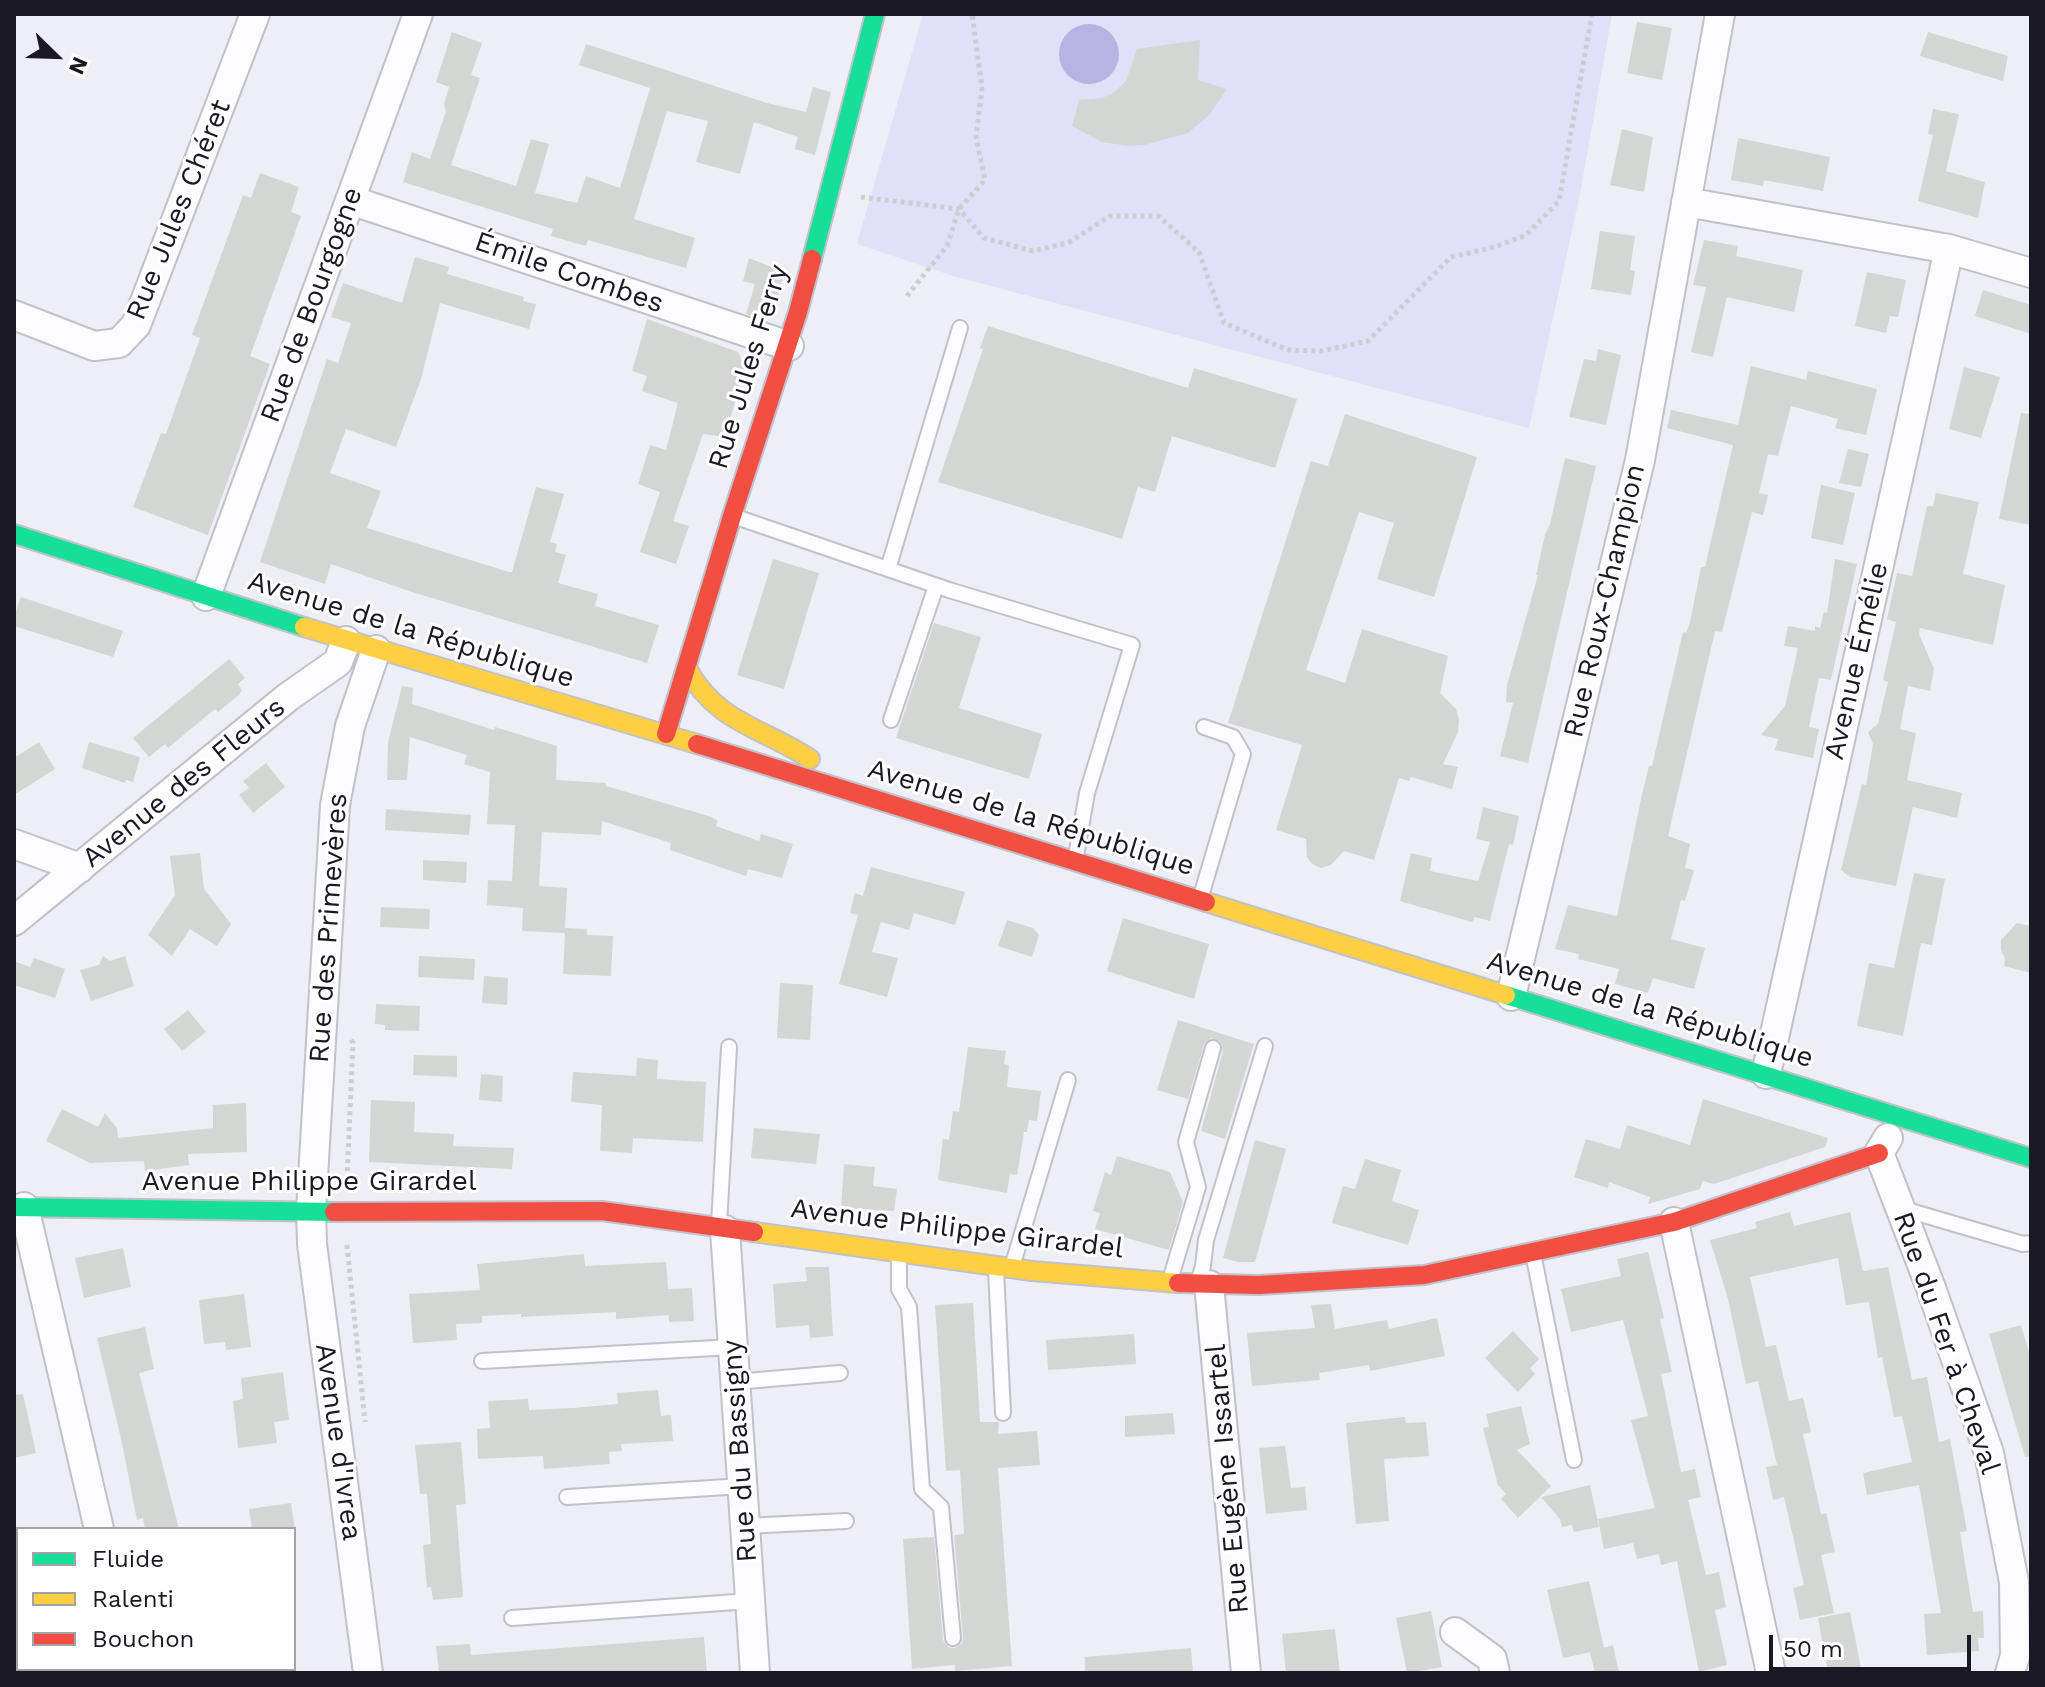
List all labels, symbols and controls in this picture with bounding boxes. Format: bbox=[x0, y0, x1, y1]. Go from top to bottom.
north arrow bbox=[16, 16, 96, 96]
text: N bbox=[64, 53, 93, 78]
street label: Rue Jules Chéret bbox=[120, 95, 238, 325]
street label: Rue de Bourgogne bbox=[254, 183, 370, 427]
street label: Émile Combes bbox=[470, 225, 668, 321]
street label: Rue Jules Ferry bbox=[702, 261, 796, 473]
street label: Rue Roux-Champion bbox=[1557, 461, 1653, 741]
street label: Avenue Émélie bbox=[1818, 559, 1896, 763]
street label: Avenue de la République bbox=[244, 564, 578, 696]
street label: Avenue des Fleurs bbox=[76, 691, 292, 875]
street label: Avenue de la République bbox=[864, 752, 1198, 884]
street label: Rue des Primevères bbox=[303, 792, 355, 1064]
street label: Avenue de la République bbox=[1483, 944, 1817, 1076]
street label: Avenue Philippe Girardel bbox=[141, 1165, 477, 1199]
street label: Avenue Philippe Girardel bbox=[789, 1192, 1125, 1266]
street label: Rue du Fer à Cheval bbox=[1885, 1208, 2007, 1478]
street label: Rue du Bassigny bbox=[715, 1339, 765, 1563]
street label: Avenue d'Ivrea bbox=[308, 1341, 368, 1543]
street label: Rue Eugène Issartel bbox=[1199, 1343, 1257, 1615]
legend bbox=[16, 1527, 296, 1671]
text: Fluide bbox=[92, 1545, 164, 1573]
text: Ralenti bbox=[92, 1585, 174, 1613]
scale bar bbox=[1773, 1619, 1975, 1669]
text: Bouchon bbox=[92, 1625, 194, 1653]
text: 50 m bbox=[1783, 1635, 1843, 1663]

